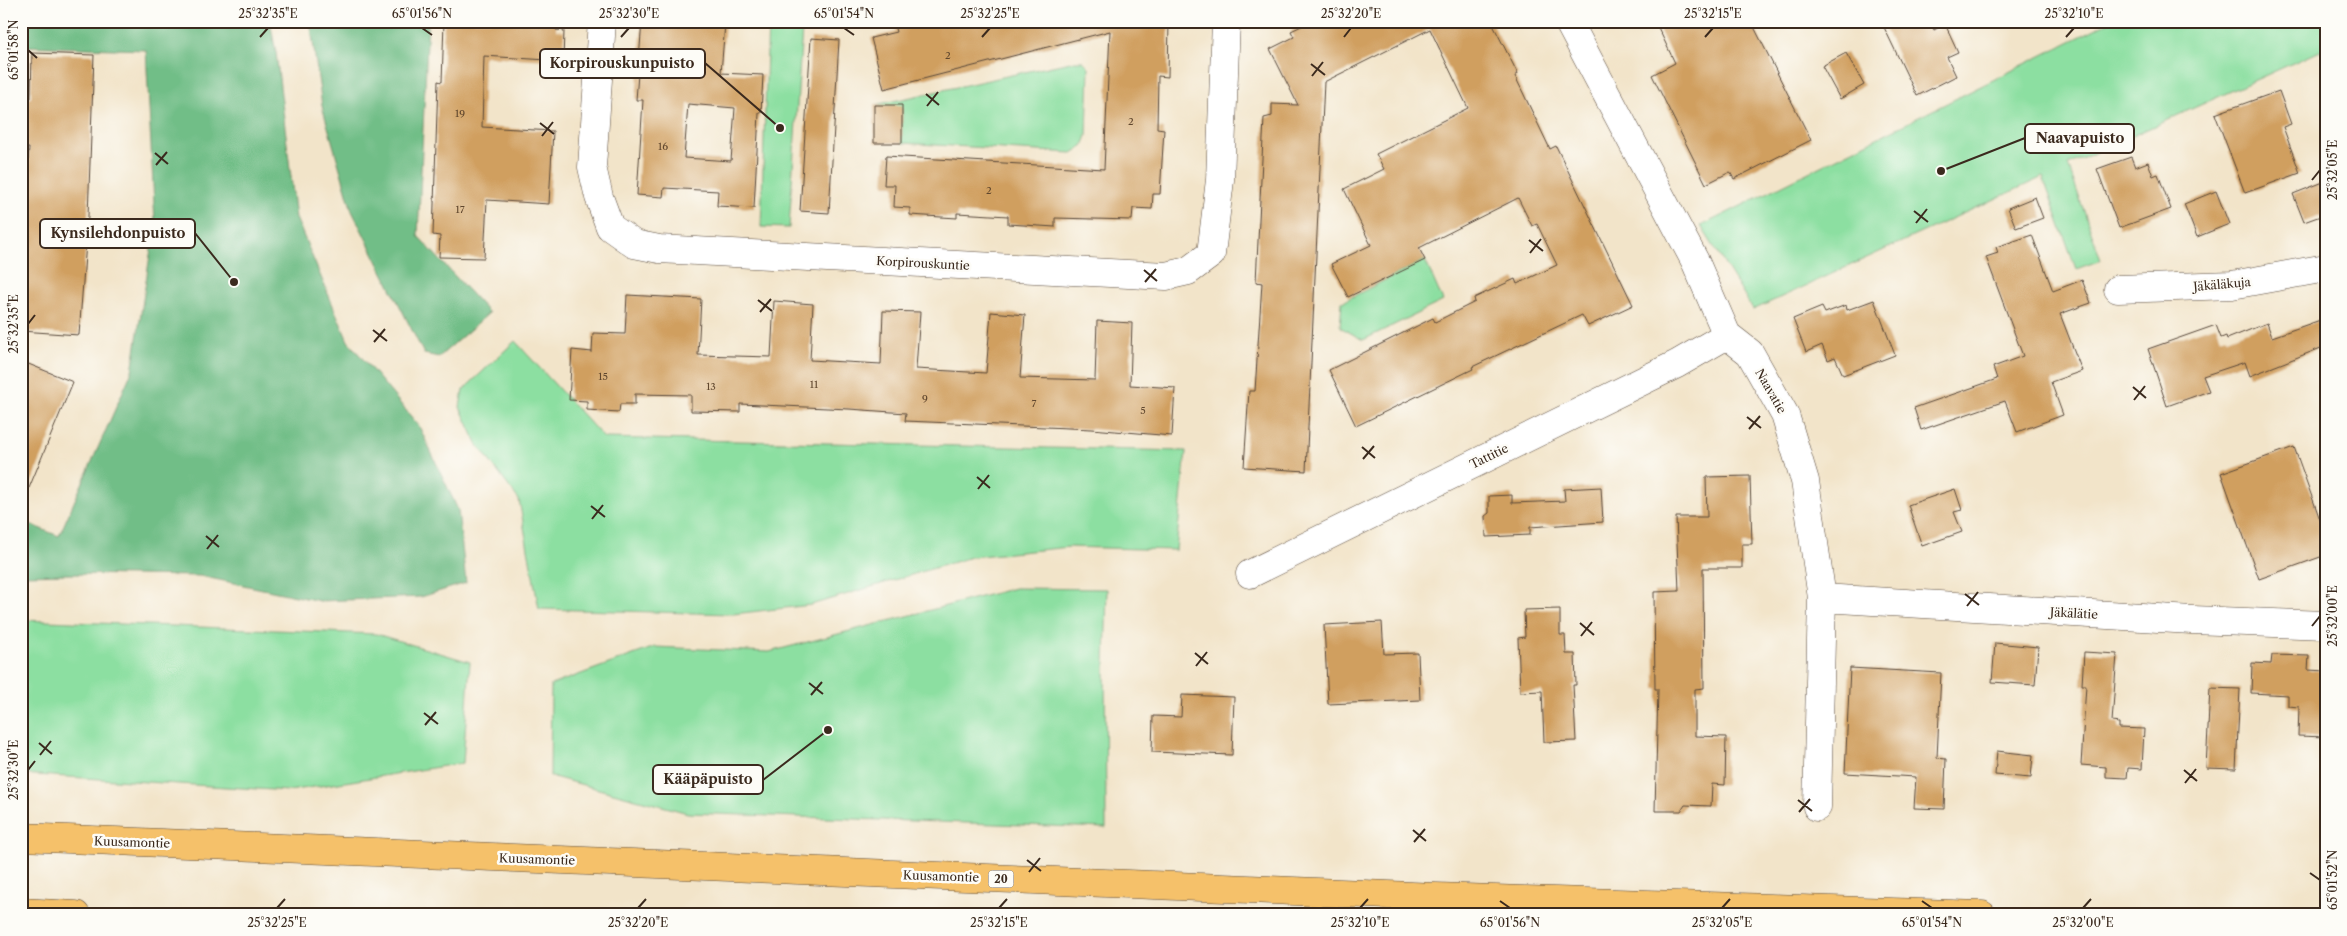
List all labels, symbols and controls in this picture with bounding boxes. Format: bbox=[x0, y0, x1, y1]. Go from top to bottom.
text: 25°32'35"E bbox=[238, 6, 298, 21]
text: 65°01'56"N bbox=[392, 6, 452, 21]
text: 25°32'30"E bbox=[599, 6, 659, 21]
text: 65°01'54"N bbox=[814, 6, 874, 21]
text: 25°32'25"E bbox=[960, 6, 1020, 21]
text: 25°32'20"E bbox=[1321, 6, 1381, 21]
text: 25°32'15"E bbox=[1684, 6, 1742, 21]
text: 25°32'10"E bbox=[2045, 6, 2103, 21]
text: 65°01'58"N bbox=[6, 20, 21, 80]
callout: Korpirouskunpuisto bbox=[540, 49, 705, 78]
house number: 2 bbox=[945, 49, 951, 62]
text: Korpirouskunpuisto bbox=[550, 54, 695, 72]
house number: 19 bbox=[455, 107, 465, 120]
house number: 2 bbox=[1128, 115, 1134, 128]
callout: Naavapuisto bbox=[2025, 124, 2134, 153]
text: Naavapuisto bbox=[2036, 129, 2124, 147]
house number: 16 bbox=[658, 140, 668, 153]
text: 25°32'05"E bbox=[2325, 140, 2340, 200]
house number: 2 bbox=[986, 184, 992, 197]
house number: 17 bbox=[455, 203, 465, 216]
callout: Kynsilehdonpuisto bbox=[40, 219, 195, 248]
text: Kynsilehdonpuisto bbox=[51, 224, 186, 242]
street label: Korpirouskuntie bbox=[876, 253, 970, 273]
street label: Jäkäläkuja bbox=[2191, 274, 2252, 294]
text: 25°32'35"E bbox=[6, 294, 21, 354]
street label: Naavatie bbox=[1752, 366, 1790, 416]
house number: 15 bbox=[598, 370, 608, 383]
house number: 11 bbox=[810, 378, 819, 391]
house number: 13 bbox=[706, 380, 716, 393]
house number: 9 bbox=[922, 392, 928, 405]
house number: 7 bbox=[1032, 397, 1037, 410]
house number: 5 bbox=[1140, 404, 1146, 417]
street label: Tattitie bbox=[1467, 440, 1511, 472]
text: 25°32'00"E bbox=[2325, 585, 2340, 647]
street label: Jäkälätie bbox=[2048, 604, 2099, 622]
text: 25°32'30"E bbox=[6, 740, 21, 800]
callout: Kääpäpuisto bbox=[653, 765, 763, 794]
text: Kääpäpuisto bbox=[663, 770, 753, 788]
street label: Kuusamontie bbox=[94, 833, 171, 851]
street label: Kuusamontie bbox=[499, 850, 576, 868]
text: 65°01'52"N bbox=[2325, 850, 2340, 910]
street label: Kuusamontie bbox=[903, 867, 980, 885]
road number: 20 bbox=[988, 871, 1014, 888]
text: 25°32'25"E bbox=[247, 915, 307, 930]
text: 25°32'20"E bbox=[608, 915, 668, 930]
text: 25°32'15"E bbox=[970, 915, 1028, 930]
text: 25°32'10"E bbox=[1331, 915, 1389, 930]
text: 65°01'56"N bbox=[1480, 915, 1540, 930]
text: 25°32'05"E bbox=[1692, 915, 1752, 930]
text: 65°01'54"N bbox=[1902, 915, 1962, 930]
text: 25°32'00"E bbox=[2052, 915, 2114, 930]

